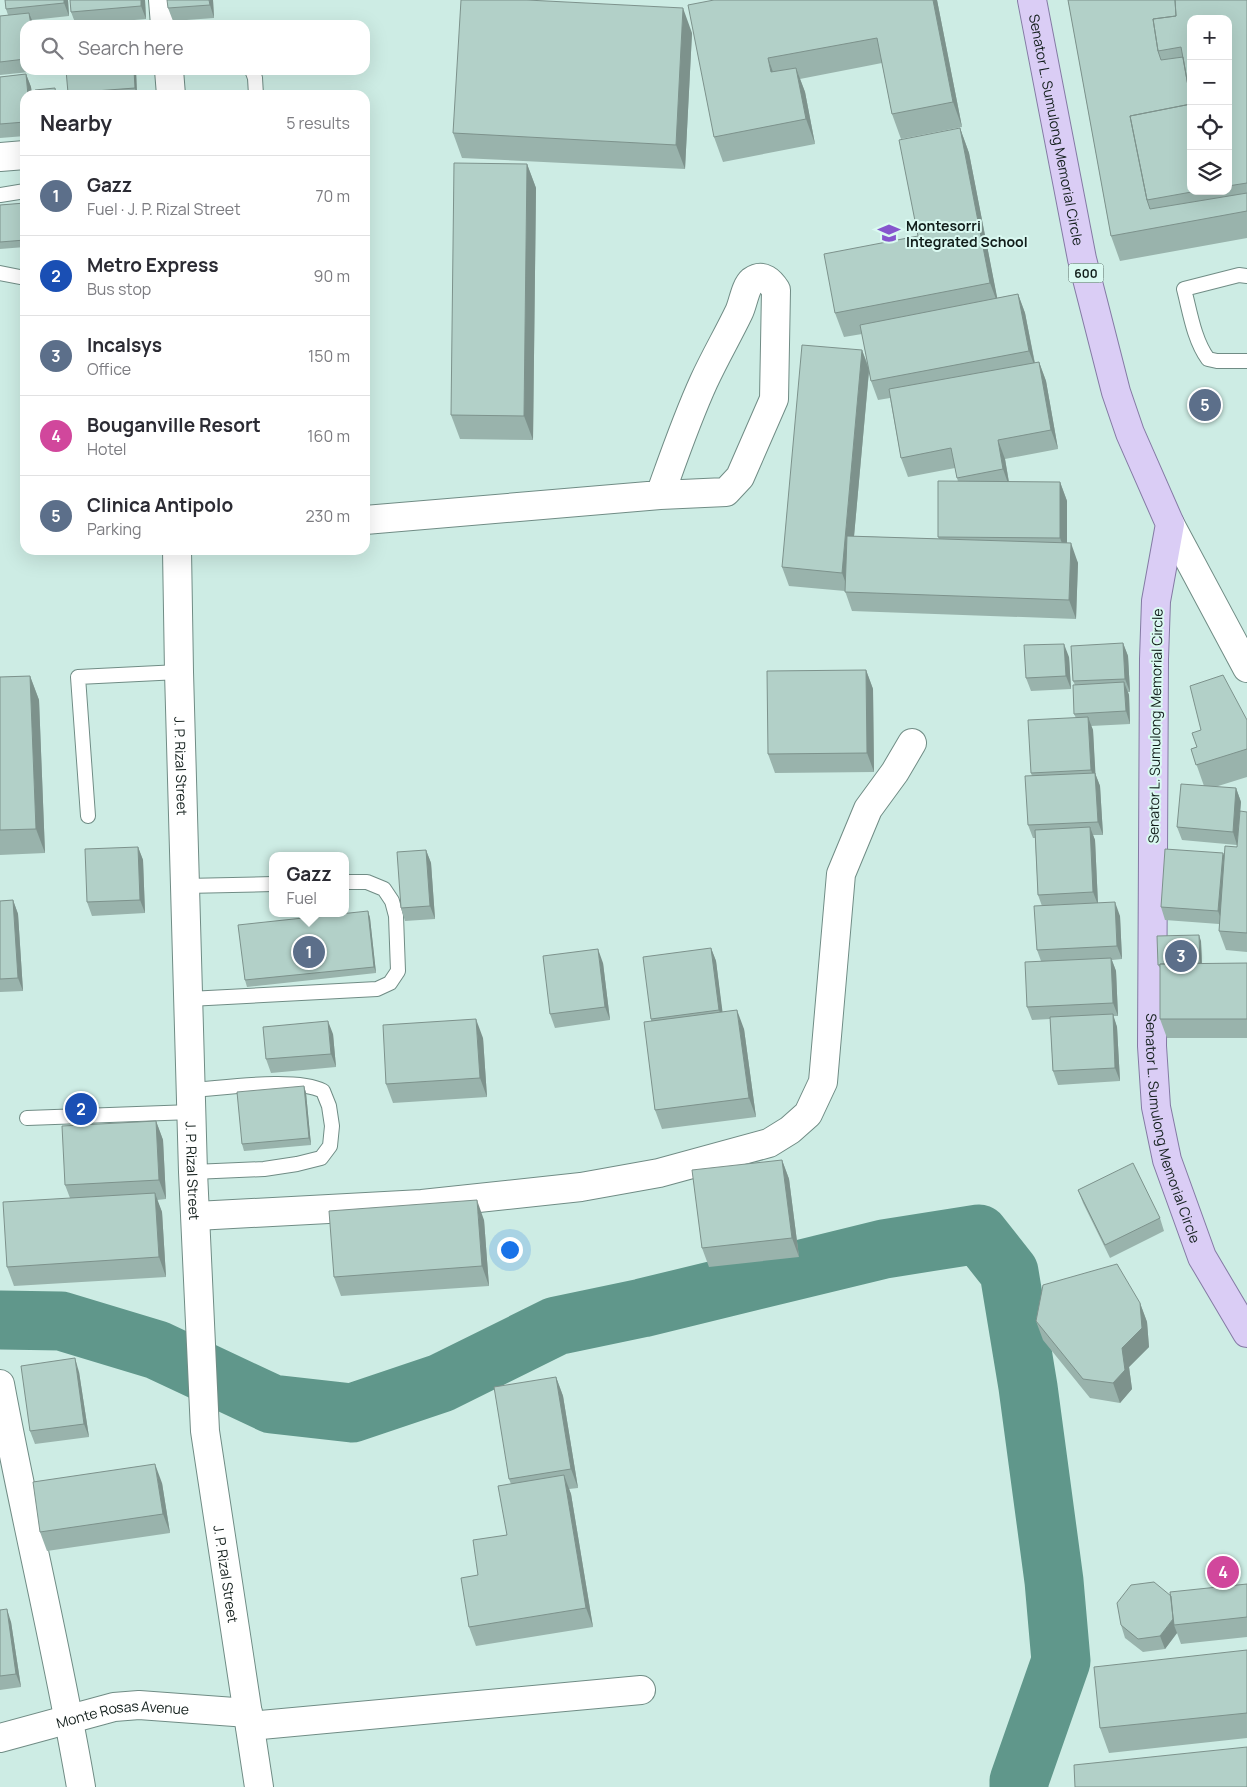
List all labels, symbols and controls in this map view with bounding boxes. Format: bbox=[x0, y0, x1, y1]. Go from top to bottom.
street label: Senator L. Sumulong Memorial Circle bbox=[1025, 12, 1089, 247]
map controls bbox=[1187, 15, 1232, 195]
button: + bbox=[1187, 15, 1232, 60]
search box bbox=[20, 20, 370, 75]
icon: search bbox=[38, 34, 66, 62]
text: Search here bbox=[78, 35, 184, 61]
button: − bbox=[1187, 60, 1232, 105]
button: locate bbox=[1187, 105, 1232, 150]
text: Nearby bbox=[40, 109, 112, 137]
text: 5 results bbox=[286, 112, 350, 134]
button: layers bbox=[1187, 150, 1232, 195]
text: Gazz bbox=[87, 172, 132, 198]
text: 1 bbox=[52, 185, 60, 207]
text: 70 m bbox=[315, 185, 350, 207]
text: Fuel · J. P. Rizal Street bbox=[87, 198, 241, 220]
place label: Montesorri Integrated School bbox=[906, 216, 1028, 251]
school or university icon: Montesorri Integrated School bbox=[876, 220, 902, 246]
text: Metro Express bbox=[87, 252, 219, 278]
road number: 600 bbox=[1068, 264, 1104, 282]
text: 2 bbox=[51, 265, 61, 287]
text: 90 m bbox=[314, 265, 350, 287]
text: Bus stop bbox=[87, 278, 151, 300]
text: Incalsys bbox=[87, 332, 162, 358]
text: 3 bbox=[51, 345, 61, 367]
text: 150 m bbox=[308, 345, 350, 367]
text: Office bbox=[87, 358, 131, 380]
pin: 5 bbox=[1189, 386, 1221, 424]
text: Bouganville Resort bbox=[87, 412, 261, 438]
text: 4 bbox=[51, 425, 61, 447]
text: 160 m bbox=[307, 425, 350, 447]
text: Hotel bbox=[87, 438, 127, 460]
text: Clinica Antipolo bbox=[87, 492, 233, 518]
text: 5 bbox=[51, 505, 61, 527]
text: 230 m bbox=[306, 505, 350, 527]
text: Parking bbox=[87, 518, 142, 540]
street label: Senator L. Sumulong Memorial Circle bbox=[1143, 608, 1167, 844]
street label: J. P. Rizal Street bbox=[171, 716, 193, 816]
popup bbox=[269, 852, 349, 917]
text: Gazz bbox=[286, 861, 332, 887]
text: Fuel bbox=[286, 887, 317, 909]
pin: 1 bbox=[293, 933, 325, 971]
pin: 3 bbox=[1165, 937, 1197, 975]
street label: Senator L. Sumulong Memorial Circle bbox=[1143, 1013, 1206, 1245]
pin: 2 bbox=[65, 1090, 97, 1128]
street label: J. P. Rizal Street bbox=[182, 1121, 205, 1221]
your location bbox=[497, 1237, 523, 1263]
street label: J. P. Rizal Street bbox=[210, 1524, 244, 1625]
pin: 4 bbox=[1207, 1553, 1239, 1591]
street label: Monte Rosas Avenue bbox=[54, 1695, 190, 1732]

